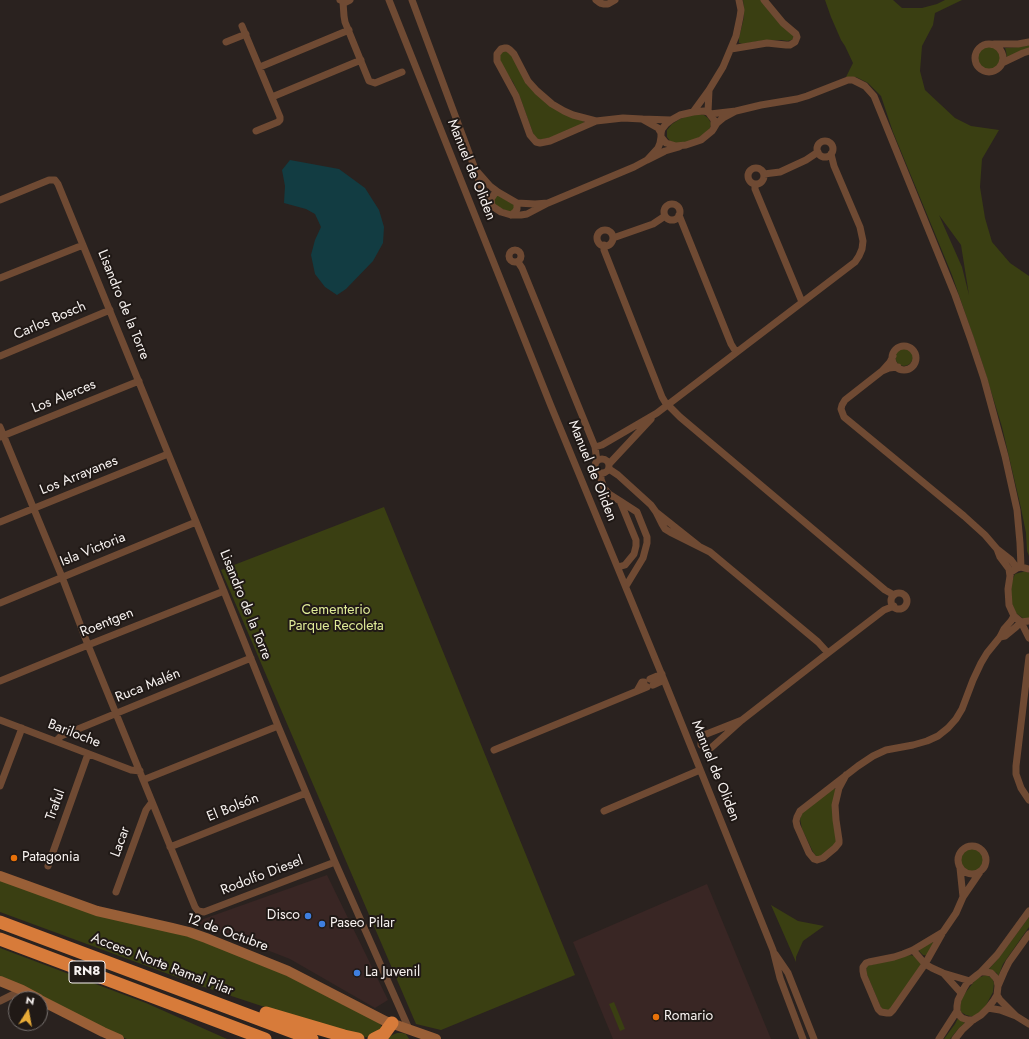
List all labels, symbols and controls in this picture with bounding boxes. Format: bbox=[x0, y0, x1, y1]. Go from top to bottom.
street label: Manuel de Oliden bbox=[443, 117, 499, 223]
street label: Lisandro de la Torre bbox=[93, 248, 153, 362]
street label: Carlos Bosch bbox=[11, 298, 89, 344]
street label: Los Alerces bbox=[30, 377, 98, 417]
street label: Manuel de Oliden bbox=[564, 418, 620, 524]
street label: Los Arrayanes bbox=[38, 453, 120, 499]
street label: Isla Victoria bbox=[58, 529, 128, 571]
street label: Lisandro de la Torre bbox=[215, 548, 275, 662]
park label: Cementerio Parque Recoleta bbox=[288, 603, 384, 636]
street label: Roentgen bbox=[78, 605, 136, 641]
street label: Ruca Malén bbox=[113, 665, 183, 707]
street label: Bariloche bbox=[45, 716, 103, 752]
street label: Manuel de Oliden bbox=[687, 718, 743, 824]
street label: Traful bbox=[43, 787, 69, 823]
street label: El Bolsón bbox=[205, 790, 261, 826]
street label: Lacar bbox=[108, 824, 134, 860]
place label: Patagonia bbox=[22, 850, 79, 866]
marker: Patagonia bbox=[9, 853, 19, 863]
street label: Rodolfo Diesel bbox=[219, 853, 305, 899]
place label: Disco bbox=[267, 908, 300, 924]
street label: 12 de Octubre bbox=[184, 910, 270, 956]
marker: Disco bbox=[303, 911, 313, 921]
place label: Paseo Pilar bbox=[330, 916, 395, 932]
marker: Paseo Pilar bbox=[317, 919, 327, 929]
street label: Acceso Norte Ramal Pilar bbox=[88, 930, 236, 1000]
road number: RN8 bbox=[69, 961, 105, 983]
place label: La Juvenil bbox=[365, 965, 420, 981]
marker: La Juvenil bbox=[352, 968, 362, 978]
north arrow bbox=[8, 991, 48, 1031]
text: N bbox=[24, 992, 36, 1009]
place label: Romario bbox=[664, 1009, 713, 1025]
marker: Romario bbox=[651, 1012, 661, 1022]

